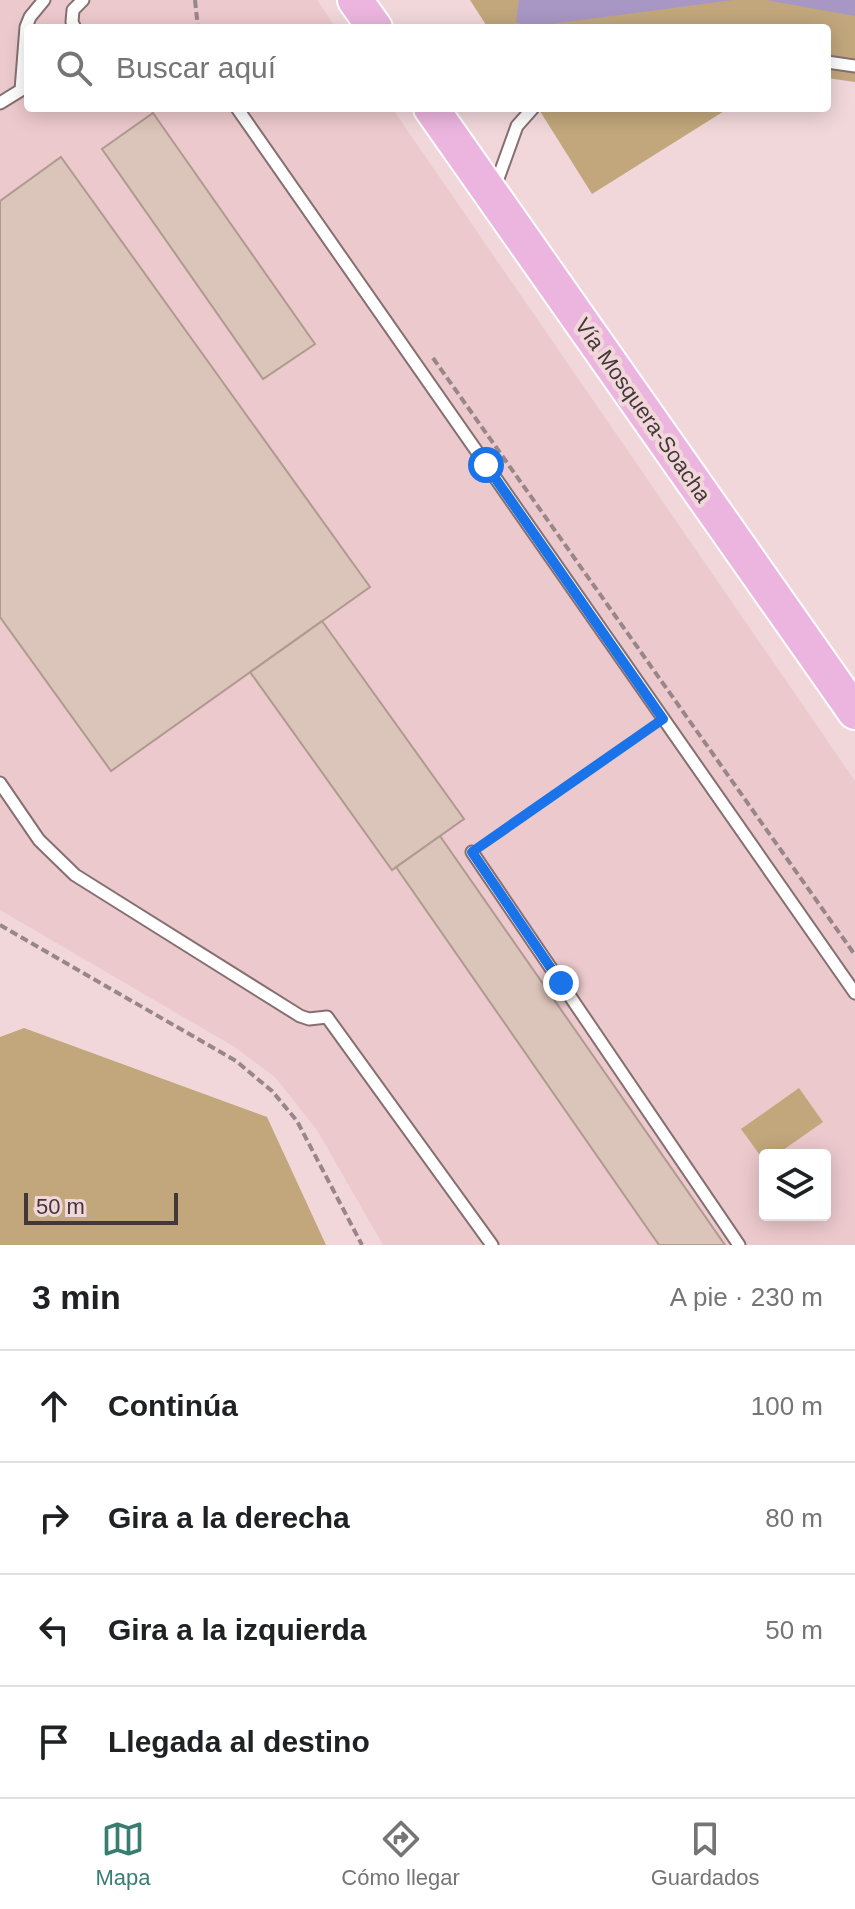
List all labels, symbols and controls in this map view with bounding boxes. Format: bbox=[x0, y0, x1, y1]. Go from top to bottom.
search box bbox=[24, 24, 831, 112]
icon: search bbox=[52, 46, 96, 90]
text: Buscar aquí bbox=[116, 51, 276, 84]
street label: Vía Mosquera-Soacha bbox=[570, 313, 716, 507]
route start bbox=[468, 447, 504, 483]
route end bbox=[543, 965, 579, 1001]
map controls bbox=[759, 1149, 831, 1221]
button: layers bbox=[759, 1149, 831, 1221]
scale bar bbox=[24, 1189, 178, 1225]
text: 50 m bbox=[36, 1194, 85, 1219]
text: 3 min bbox=[32, 1278, 121, 1316]
text: A pie · 230 m bbox=[670, 1282, 823, 1312]
icon: ahead bbox=[32, 1384, 76, 1428]
text: Continúa bbox=[108, 1389, 238, 1422]
text: 100 m bbox=[751, 1391, 823, 1421]
icon: right bbox=[32, 1496, 76, 1540]
text: Gira a la derecha bbox=[108, 1501, 350, 1534]
text: 80 m bbox=[765, 1503, 823, 1533]
icon: left bbox=[32, 1608, 76, 1652]
text: Gira a la izquierda bbox=[108, 1613, 366, 1646]
text: 50 m bbox=[765, 1615, 823, 1645]
icon: arrive bbox=[32, 1720, 76, 1764]
text: Llegada al destino bbox=[108, 1725, 370, 1758]
tab: Mapa bbox=[95, 1817, 150, 1891]
tab: Cómo llegar bbox=[341, 1817, 460, 1891]
tab: Guardados bbox=[651, 1817, 760, 1891]

